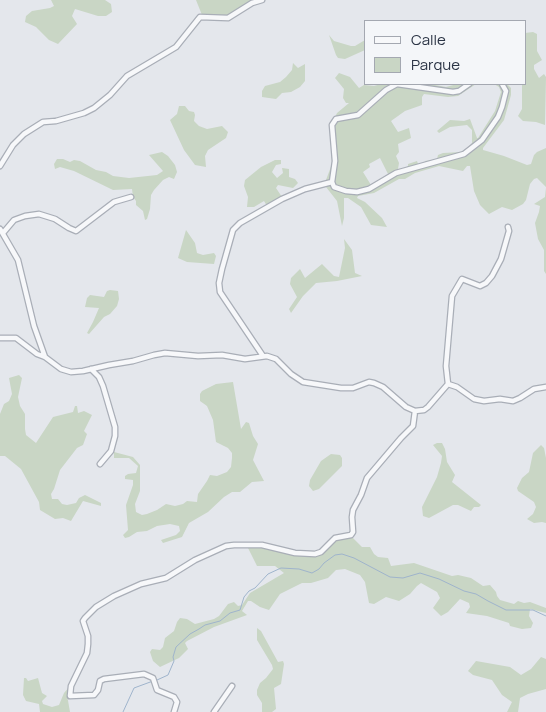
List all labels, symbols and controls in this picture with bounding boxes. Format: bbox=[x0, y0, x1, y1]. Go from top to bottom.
legend bbox=[364, 20, 526, 85]
text: Calle bbox=[411, 29, 446, 50]
text: Parque bbox=[411, 54, 460, 75]

